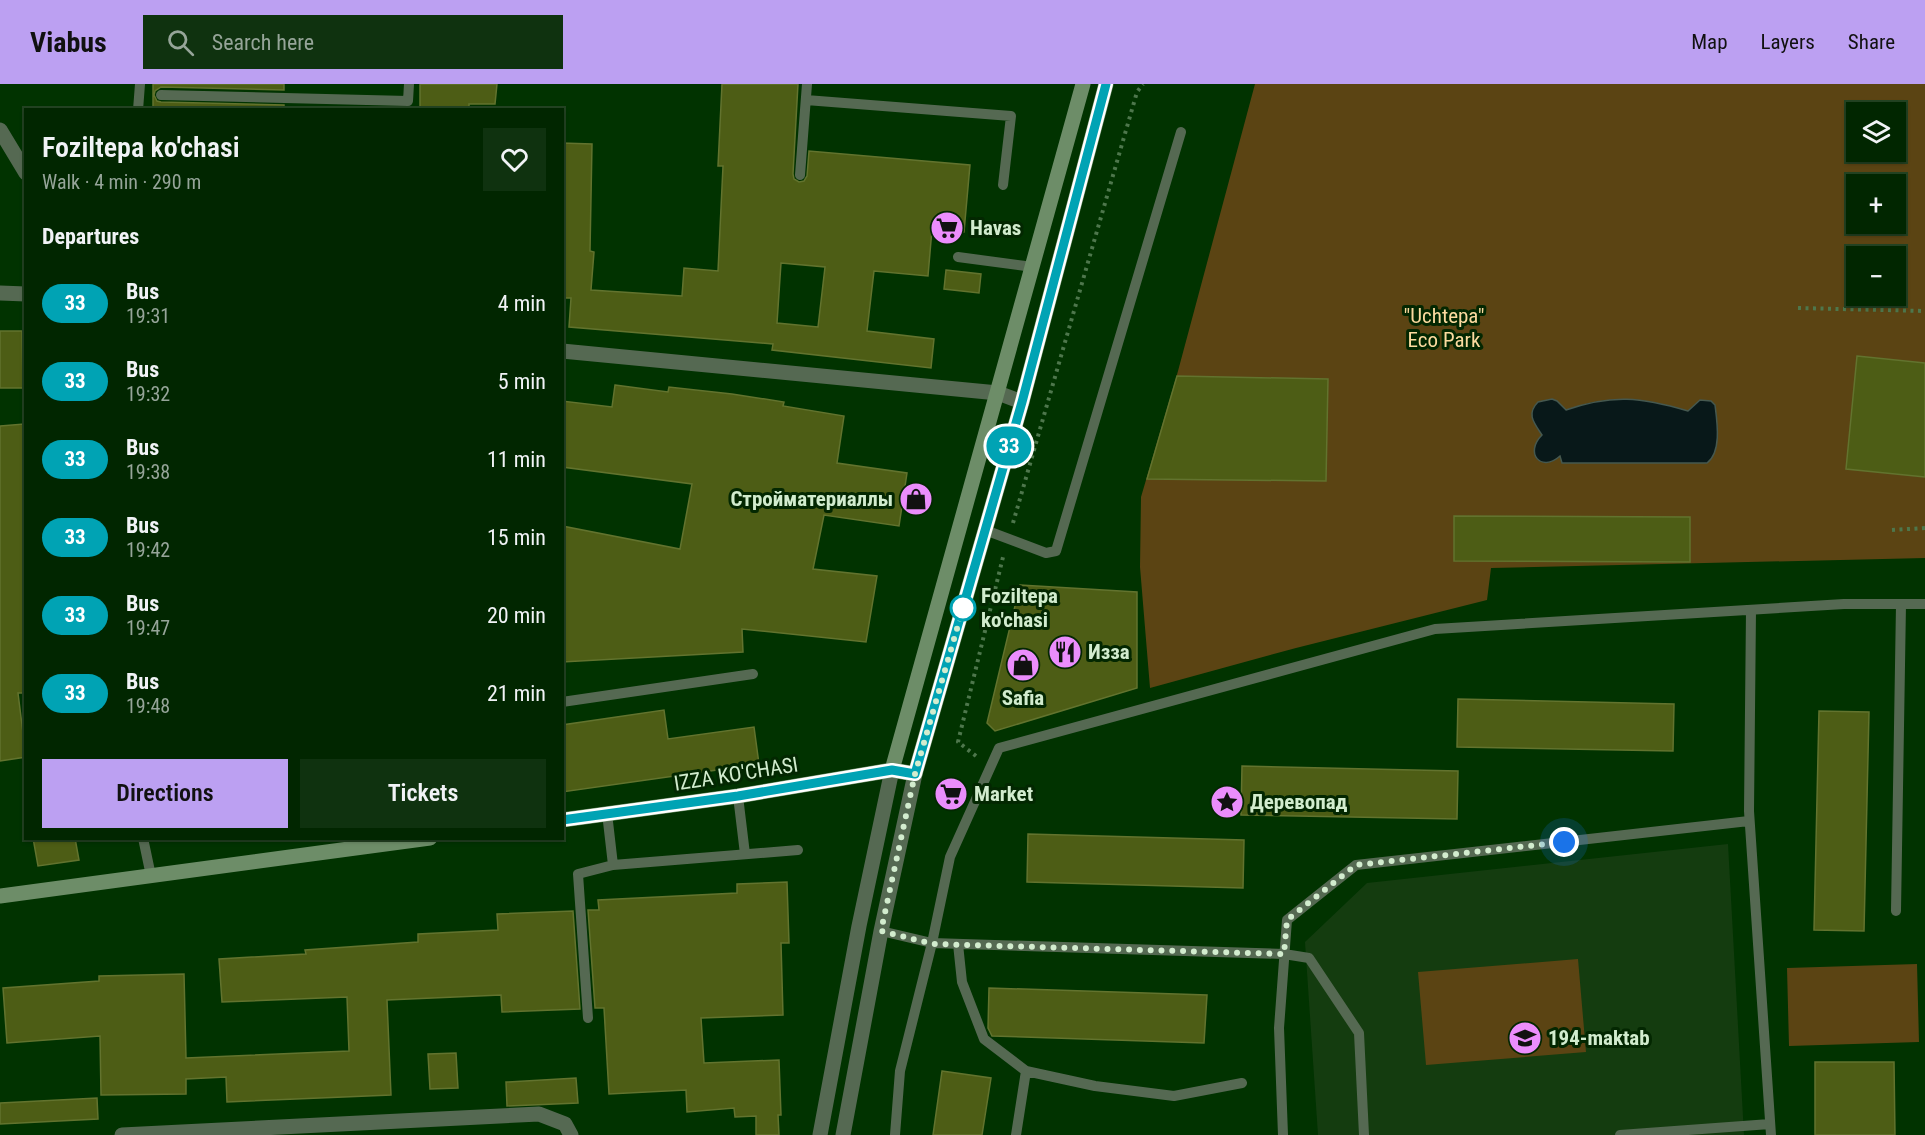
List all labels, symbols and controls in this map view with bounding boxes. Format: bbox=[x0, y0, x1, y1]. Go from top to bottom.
search box bbox=[143, 15, 563, 69]
text: Viabus bbox=[30, 26, 107, 59]
icon: search bbox=[164, 26, 197, 59]
text: Search here bbox=[212, 30, 314, 55]
text: Map bbox=[1691, 30, 1728, 54]
text: Layers bbox=[1761, 30, 1815, 54]
text: Share bbox=[1848, 30, 1895, 54]
map controls bbox=[1846, 102, 1906, 306]
button: layers bbox=[1846, 102, 1906, 162]
button: heart bbox=[483, 128, 546, 191]
text: Foziltepa ko'chasi bbox=[42, 131, 240, 164]
text: Walk · 4 min · 290 m bbox=[42, 170, 201, 194]
button: + bbox=[1846, 174, 1906, 234]
supermarket icon: Havas bbox=[929, 210, 965, 246]
place label: Havas bbox=[970, 216, 1021, 240]
text: Departures bbox=[42, 224, 139, 249]
button: − bbox=[1846, 246, 1906, 306]
text: Bus bbox=[126, 279, 159, 304]
text: 33 bbox=[64, 291, 86, 315]
text: 4 min bbox=[498, 291, 546, 316]
text: 19:31 bbox=[126, 304, 170, 328]
park label: "Uchtepa" Eco Park bbox=[1404, 304, 1484, 352]
text: Bus bbox=[126, 357, 159, 382]
text: 33 bbox=[64, 369, 86, 393]
text: 5 min bbox=[498, 369, 546, 394]
text: 19:32 bbox=[126, 382, 170, 406]
line badge: 33 bbox=[982, 426, 1036, 466]
text: 33 bbox=[998, 434, 1020, 458]
text: Bus bbox=[126, 435, 159, 460]
text: 33 bbox=[64, 447, 86, 471]
text: 11 min bbox=[487, 447, 546, 472]
text: 19:38 bbox=[126, 460, 170, 484]
shop icon: Стройматериаллы bbox=[898, 481, 934, 517]
place label: Стройматериаллы bbox=[730, 487, 893, 511]
text: Bus bbox=[126, 513, 159, 538]
text: 33 bbox=[64, 525, 86, 549]
text: 15 min bbox=[487, 525, 546, 550]
text: 19:42 bbox=[126, 538, 170, 562]
place label: Foziltepa ko'chasi bbox=[981, 584, 1058, 632]
text: Bus bbox=[126, 591, 159, 616]
marker: Foziltepa ko'chasi bbox=[950, 595, 976, 621]
text: 33 bbox=[64, 603, 86, 627]
text: 20 min bbox=[487, 603, 546, 628]
text: 19:47 bbox=[126, 616, 170, 640]
restaurant icon: Изза bbox=[1047, 634, 1083, 670]
place label: Изза bbox=[1088, 640, 1130, 664]
shop icon: Safia bbox=[1005, 647, 1041, 683]
text: Bus bbox=[126, 669, 159, 694]
text: 33 bbox=[64, 681, 86, 705]
text: 21 min bbox=[487, 681, 546, 706]
place label: Safia bbox=[1002, 686, 1044, 710]
text: 19:48 bbox=[126, 694, 170, 718]
street label: IZZA KO'CHASI bbox=[672, 752, 800, 796]
button: Directions bbox=[42, 759, 288, 828]
button: Tickets bbox=[300, 759, 546, 828]
supermarket icon: Market bbox=[933, 776, 969, 812]
place label: Market bbox=[974, 782, 1033, 806]
place icon: Деревопад bbox=[1209, 784, 1245, 820]
place label: Деревопад bbox=[1250, 790, 1348, 814]
your location bbox=[1549, 827, 1579, 857]
school or university icon: 194-maktab bbox=[1507, 1020, 1543, 1056]
place label: 194-maktab bbox=[1548, 1026, 1650, 1050]

